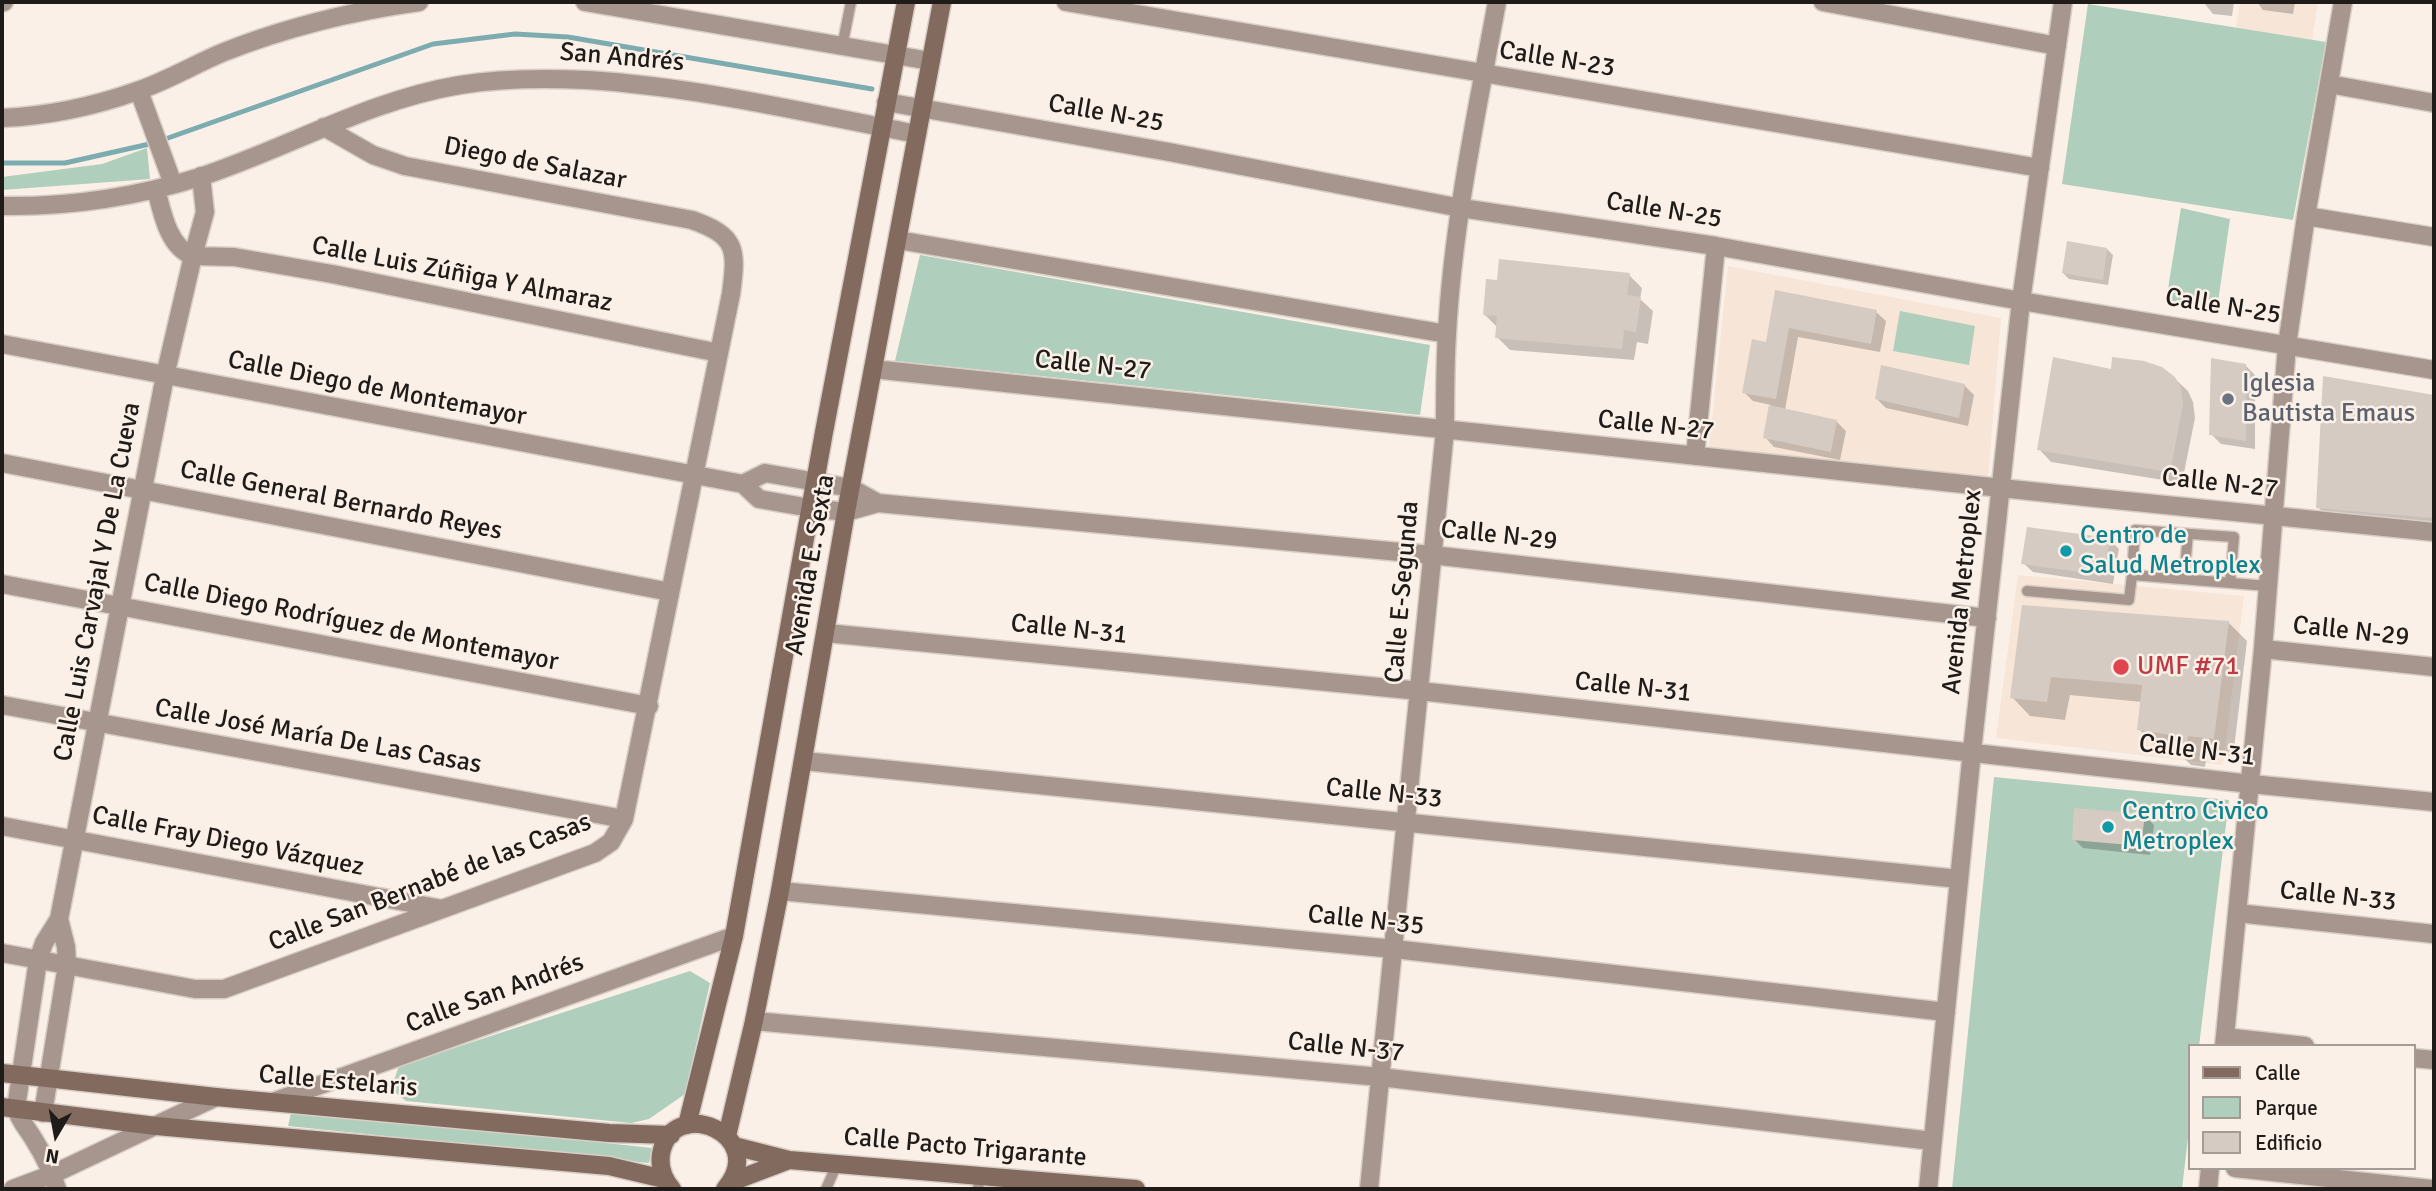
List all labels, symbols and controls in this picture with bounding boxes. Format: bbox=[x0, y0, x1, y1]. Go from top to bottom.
street label: Calle N-23 bbox=[1497, 35, 1617, 85]
street label: San Andrés bbox=[558, 37, 686, 79]
street label: Calle N-25 bbox=[1046, 88, 1166, 140]
street label: Diego de Salazar bbox=[441, 131, 629, 197]
street label: Calle N-25 bbox=[1604, 186, 1724, 236]
street label: Calle Luis Zúñiga Y Almaraz bbox=[309, 231, 615, 319]
street label: Calle N-25 bbox=[2163, 282, 2283, 332]
street label: Calle N-27 bbox=[1033, 344, 1153, 388]
street label: Calle Diego de Montemayor bbox=[225, 345, 529, 433]
place label: Iglesia Bautista Emaus bbox=[2242, 368, 2415, 430]
marker: Iglesia Bautista Emaus bbox=[2220, 391, 2236, 407]
street label: Calle Luis Carvajal Y De La Cueva bbox=[48, 400, 148, 764]
street label: Calle N-27 bbox=[1596, 404, 1716, 448]
street label: Calle General Bernardo Reyes bbox=[177, 454, 505, 548]
street label: Calle N-27 bbox=[2160, 462, 2280, 506]
street label: Avenida E. Sexta bbox=[780, 472, 842, 658]
street label: Avenida Metroplex bbox=[1937, 488, 1989, 696]
street label: Calle E-Segunda bbox=[1380, 500, 1426, 684]
street label: Calle N-29 bbox=[1439, 514, 1559, 558]
place label: Centro de Salud Metroplex bbox=[2080, 520, 2261, 582]
marker: Centro de Salud Metroplex bbox=[2058, 543, 2074, 559]
street label: Calle Diego Rodríguez de Montemayor bbox=[141, 567, 561, 679]
street label: Calle N-31 bbox=[1009, 608, 1129, 652]
street label: Calle N-29 bbox=[2291, 610, 2411, 654]
place label: UMF #71 bbox=[2137, 651, 2239, 683]
marker: UMF #71 bbox=[2111, 657, 2131, 677]
street label: Calle N-31 bbox=[1573, 666, 1693, 710]
street label: Calle José María De Las Casas bbox=[152, 693, 484, 781]
street label: Calle N-31 bbox=[2137, 728, 2257, 774]
street label: Calle N-33 bbox=[1324, 772, 1444, 816]
place label: Centro Civico Metroplex bbox=[2122, 796, 2269, 858]
street label: Calle Fray Diego Vázquez bbox=[89, 800, 367, 884]
street label: Calle San Bernabé de las Casas bbox=[264, 807, 596, 959]
marker: Centro Civico Metroplex bbox=[2100, 819, 2116, 835]
street label: Calle N-33 bbox=[2278, 875, 2398, 919]
street label: Calle N-35 bbox=[1306, 899, 1426, 943]
street label: Calle San Andrés bbox=[402, 947, 588, 1041]
street label: Calle N-37 bbox=[1286, 1026, 1406, 1070]
legend bbox=[2188, 1044, 2415, 1170]
street label: Calle Estelaris bbox=[257, 1060, 419, 1104]
text: Calle bbox=[2255, 1060, 2301, 1086]
text: Parque bbox=[2255, 1095, 2318, 1121]
north arrow bbox=[21, 1100, 91, 1170]
street label: Calle Pacto Trigarante bbox=[842, 1122, 1088, 1174]
text: Edificio bbox=[2255, 1130, 2322, 1156]
text: N bbox=[44, 1143, 61, 1169]

